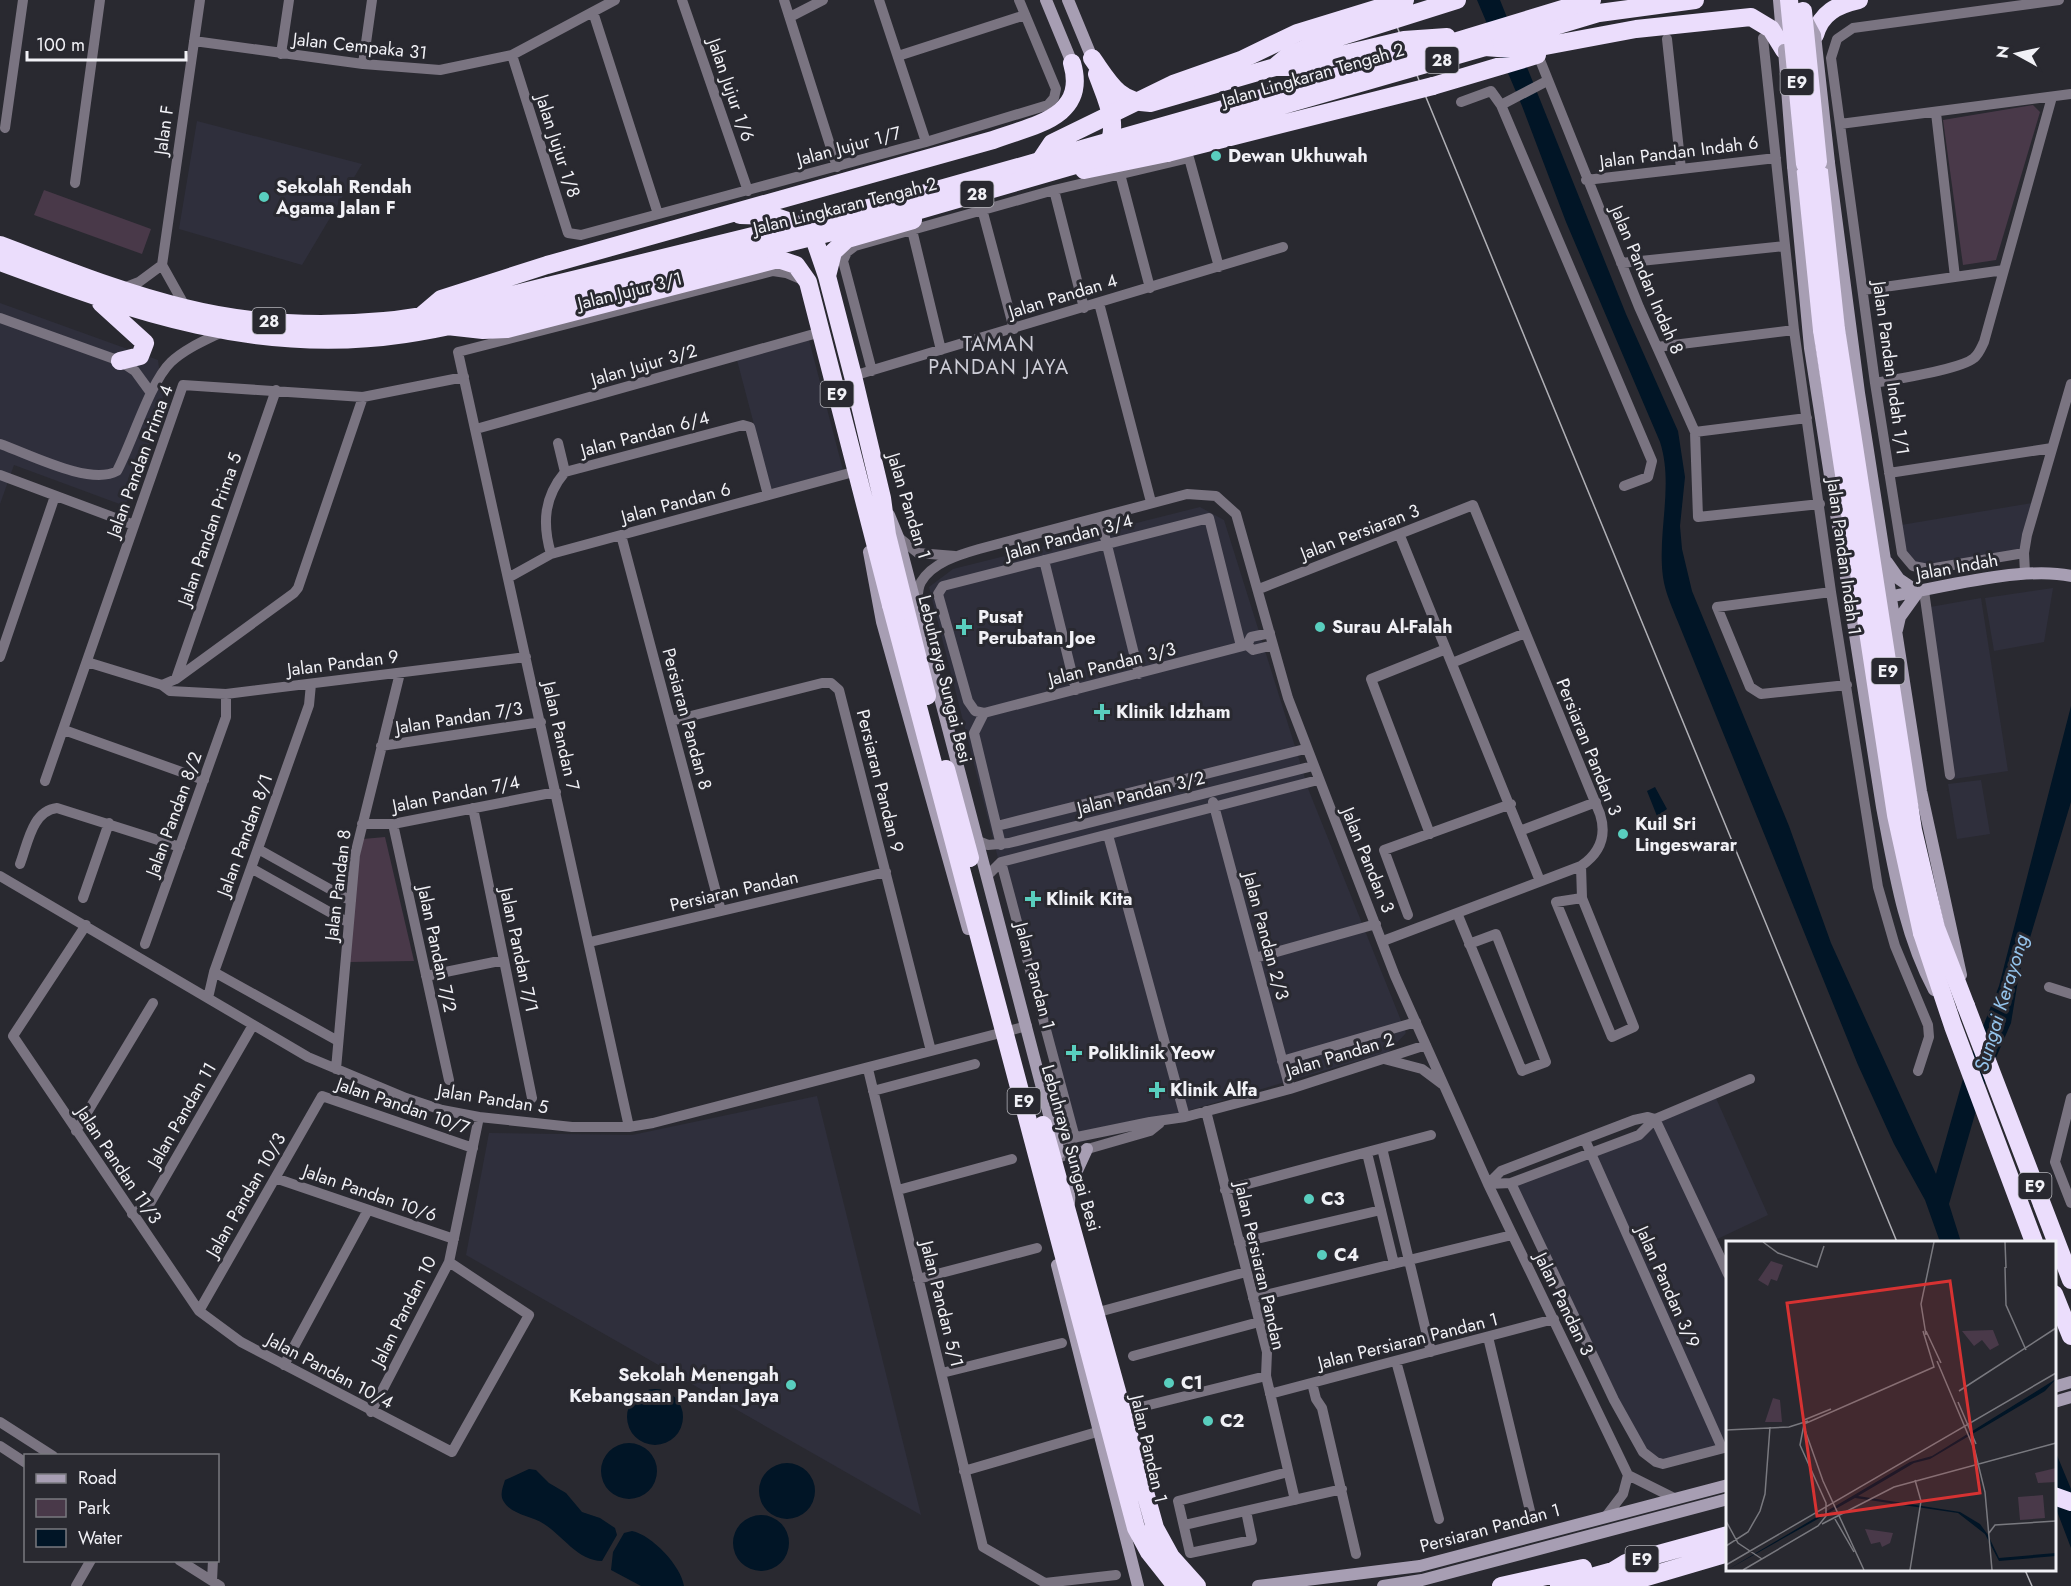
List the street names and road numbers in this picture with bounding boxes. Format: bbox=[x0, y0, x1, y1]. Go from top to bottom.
street label: Jalan Cempaka 31 bbox=[289, 26, 429, 66]
street label: Jalan Jujur 1/6 bbox=[701, 33, 761, 145]
street label: Jalan Lingkaran Tengah 2 bbox=[1217, 36, 1407, 114]
road number: 28 bbox=[1426, 47, 1458, 73]
road number: E9 bbox=[1780, 69, 1814, 95]
street label: Jalan Jujur 1/8 bbox=[528, 89, 587, 201]
street label: Jalan F bbox=[147, 104, 180, 158]
street label: Jalan Jujur 1/7 bbox=[792, 119, 904, 173]
street label: Jalan Pandan Indah 6 bbox=[1596, 129, 1760, 175]
street label: Jalan Lingkaran Tengah 2 bbox=[748, 171, 940, 242]
road number: 28 bbox=[960, 181, 994, 207]
street label: Jalan Pandan Indah 8 bbox=[1603, 200, 1690, 358]
street label: Jalan Jujur 3/1 bbox=[573, 265, 685, 317]
street label: Jalan Pandan 4 bbox=[1004, 267, 1121, 325]
street label: Jalan Pandan Indah 1/1 bbox=[1866, 278, 1916, 456]
road number: 28 bbox=[252, 308, 286, 334]
street label: Jalan Jujur 3/2 bbox=[586, 337, 700, 393]
street label: Jalan Pandan Prima 4 bbox=[100, 381, 180, 543]
road number: E9 bbox=[820, 381, 854, 407]
street label: Jalan Pandan 6/4 bbox=[576, 404, 712, 464]
street label: Jalan Pandan 1 bbox=[880, 448, 938, 562]
street label: Jalan Pandan Prima 5 bbox=[171, 449, 248, 611]
street label: Jalan Pandan Indah 1 bbox=[1820, 475, 1868, 637]
street label: Jalan Pandan 6 bbox=[617, 476, 734, 531]
street label: Jalan Persiaran 3 bbox=[1295, 497, 1423, 567]
street label: Jalan Pandan 3/4 bbox=[1000, 507, 1136, 567]
street label: Jalan Indah bbox=[1912, 547, 2000, 587]
street label: Lebuhraya Sungai Besi bbox=[912, 592, 978, 766]
street label: Jalan Pandan 3/3 bbox=[1044, 636, 1179, 693]
street label: Jalan Pandan 9 bbox=[284, 643, 400, 683]
street label: Persiaran Pandan 8 bbox=[656, 645, 718, 793]
road number: E9 bbox=[1872, 658, 1904, 684]
street label: Persiaran Pandan 3 bbox=[1550, 674, 1628, 820]
street label: Jalan Pandan 7 bbox=[535, 677, 586, 794]
street label: Jalan Pandan 7/3 bbox=[391, 695, 525, 741]
street label: Persiaran Pandan 9 bbox=[850, 707, 910, 855]
street label: Jalan Pandan 8/2 bbox=[139, 748, 209, 882]
street label: Jalan Pandan 3/2 bbox=[1072, 765, 1208, 822]
street label: Jalan Pandan 7/4 bbox=[388, 769, 522, 819]
street label: Jalan Pandan 8/1 bbox=[210, 770, 279, 902]
street label: Jalan Pandan 3 bbox=[1334, 802, 1401, 917]
street label: Jalan Pandan 8 bbox=[318, 828, 358, 944]
street label: Persiaran Pandan bbox=[667, 864, 801, 918]
street label: Jalan Pandan 2/3 bbox=[1236, 867, 1296, 1003]
street label: Jalan Pandan 7/2 bbox=[410, 881, 463, 1015]
street label: Jalan Pandan 7/1 bbox=[493, 883, 545, 1015]
street label: Jalan Pandan 1 bbox=[1008, 918, 1062, 1032]
street label: Jalan Pandan 2 bbox=[1281, 1026, 1397, 1084]
street label: Jalan Pandan 11 bbox=[140, 1057, 223, 1174]
street label: Lebuhraya Sungai Besi bbox=[1035, 1062, 1107, 1234]
street label: Jalan Pandan 10/7 bbox=[331, 1070, 474, 1141]
street label: Jalan Pandan 5 bbox=[434, 1077, 550, 1121]
road number: E9 bbox=[1008, 1088, 1040, 1114]
street label: Jalan Pandan 11/3 bbox=[69, 1099, 168, 1229]
street label: Jalan Pandan 10/3 bbox=[199, 1128, 292, 1264]
street label: Jalan Pandan 10/6 bbox=[298, 1157, 441, 1228]
road number: E9 bbox=[2018, 1173, 2052, 1199]
street label: Jalan Persiaran Pandan bbox=[1228, 1178, 1292, 1352]
street label: Jalan Pandan 3/9 bbox=[1629, 1220, 1707, 1352]
street label: Jalan Pandan 5/1 bbox=[913, 1236, 970, 1370]
street label: Jalan Pandan 3 bbox=[1527, 1246, 1600, 1360]
street label: Jalan Pandan 10 bbox=[364, 1251, 443, 1372]
street label: Jalan Persiaran Pandan 1 bbox=[1313, 1306, 1501, 1376]
street label: Jalan Pandan 10/4 bbox=[260, 1326, 398, 1415]
street label: Jalan Pandan 1 bbox=[1124, 1391, 1174, 1505]
street label: Persiaran Pandan 1 bbox=[1417, 1497, 1563, 1559]
road number: E9 bbox=[1626, 1546, 1658, 1572]

